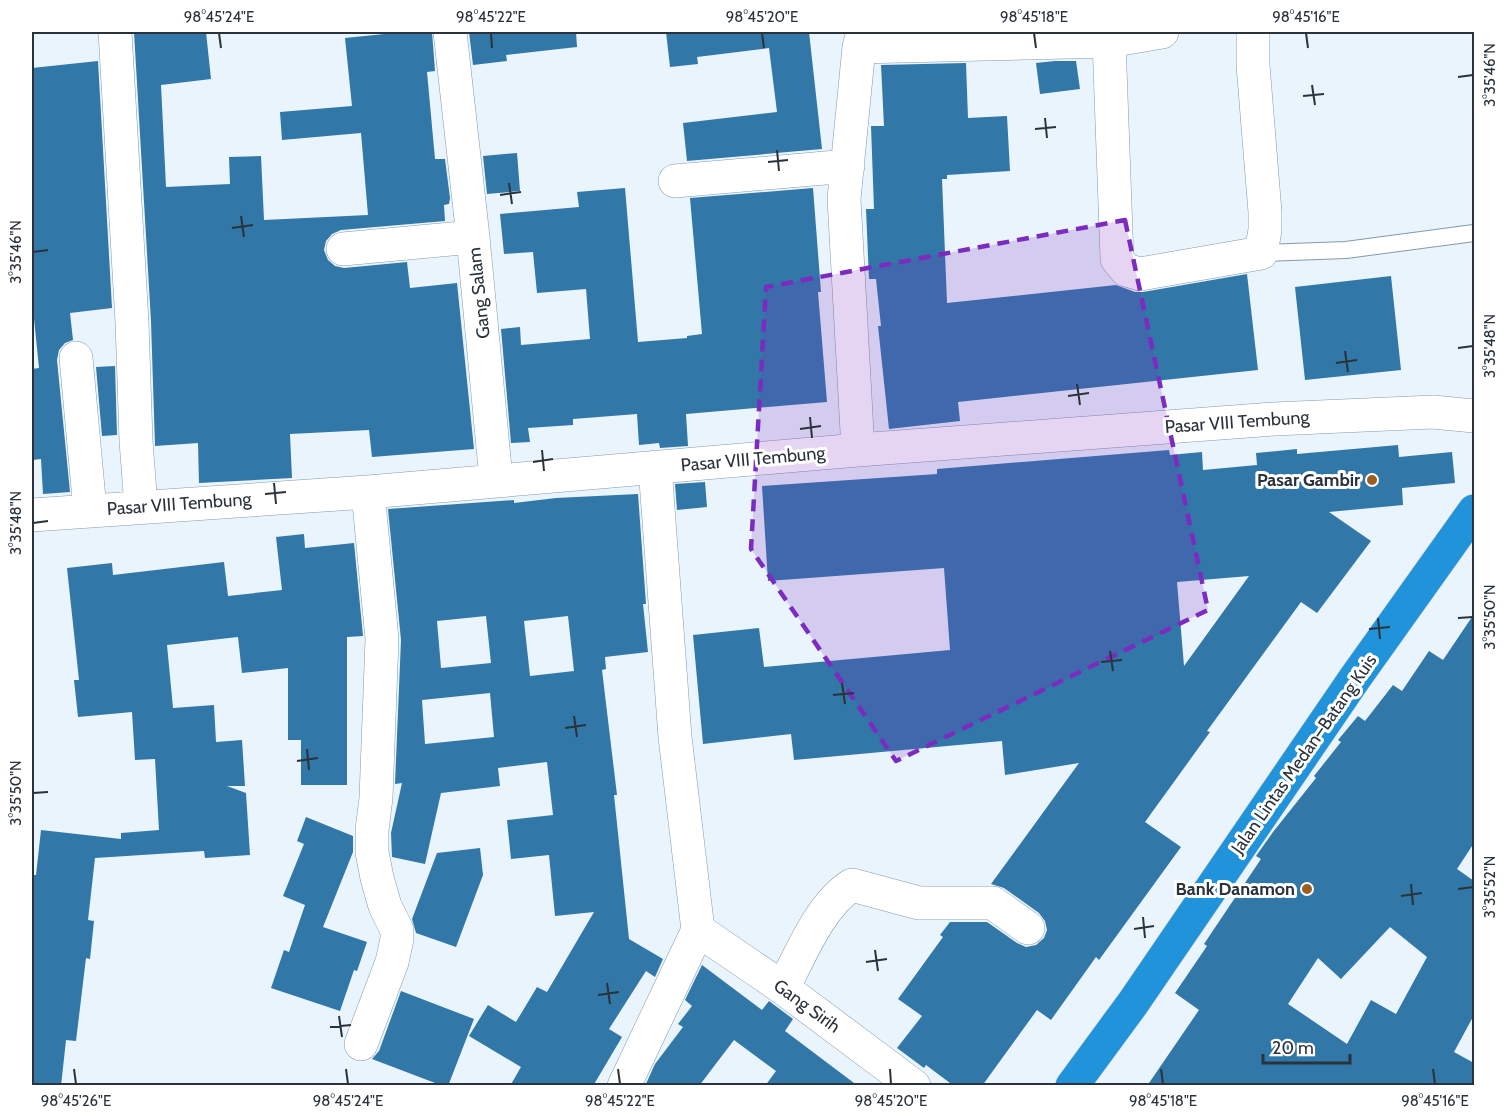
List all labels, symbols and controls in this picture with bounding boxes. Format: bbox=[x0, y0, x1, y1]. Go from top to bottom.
text: 98°45'24"E bbox=[184, 8, 254, 26]
text: 98°45'22"E bbox=[456, 8, 526, 26]
text: 98°45'20"E bbox=[726, 8, 798, 26]
text: 98°45'18"E bbox=[1000, 8, 1068, 26]
text: 98°45'16"E bbox=[1272, 8, 1340, 26]
text: 3°35'46"N bbox=[1481, 43, 1499, 107]
text: 3°35'46"N bbox=[7, 220, 25, 284]
street label: Gang Salam bbox=[463, 246, 495, 340]
text: 3°35'48"N bbox=[1481, 314, 1499, 378]
street label: Pasar VIII Tembung bbox=[1164, 406, 1311, 438]
street label: Pasar VIII Tembung bbox=[680, 442, 827, 476]
place label: Pasar Gambir bbox=[1257, 469, 1360, 491]
marker: Pasar Gambir bbox=[1365, 473, 1379, 487]
street label: Pasar VIII Tembung bbox=[106, 488, 253, 520]
text: 3°35'48"N bbox=[7, 491, 25, 555]
text: 3°35'50"N bbox=[1481, 584, 1499, 650]
street label: Jalan Lintas Medan–Batang Kuis bbox=[1226, 650, 1381, 859]
text: 3°35'50"N bbox=[7, 760, 25, 826]
text: 3°35'52"N bbox=[1481, 856, 1499, 918]
place label: Bank Danamon bbox=[1176, 878, 1295, 900]
marker: Bank Danamon bbox=[1300, 882, 1314, 896]
street label: Gang Sirih bbox=[769, 974, 845, 1038]
scale bar bbox=[1263, 1027, 1350, 1065]
text: 20 m bbox=[1272, 1037, 1314, 1059]
text: 98°45'26"E bbox=[41, 1092, 111, 1110]
text: 98°45'24"E bbox=[313, 1092, 383, 1110]
text: 98°45'22"E bbox=[585, 1092, 655, 1110]
text: 98°45'20"E bbox=[855, 1092, 927, 1110]
text: 98°45'18"E bbox=[1129, 1092, 1197, 1110]
text: 98°45'16"E bbox=[1401, 1092, 1469, 1110]

